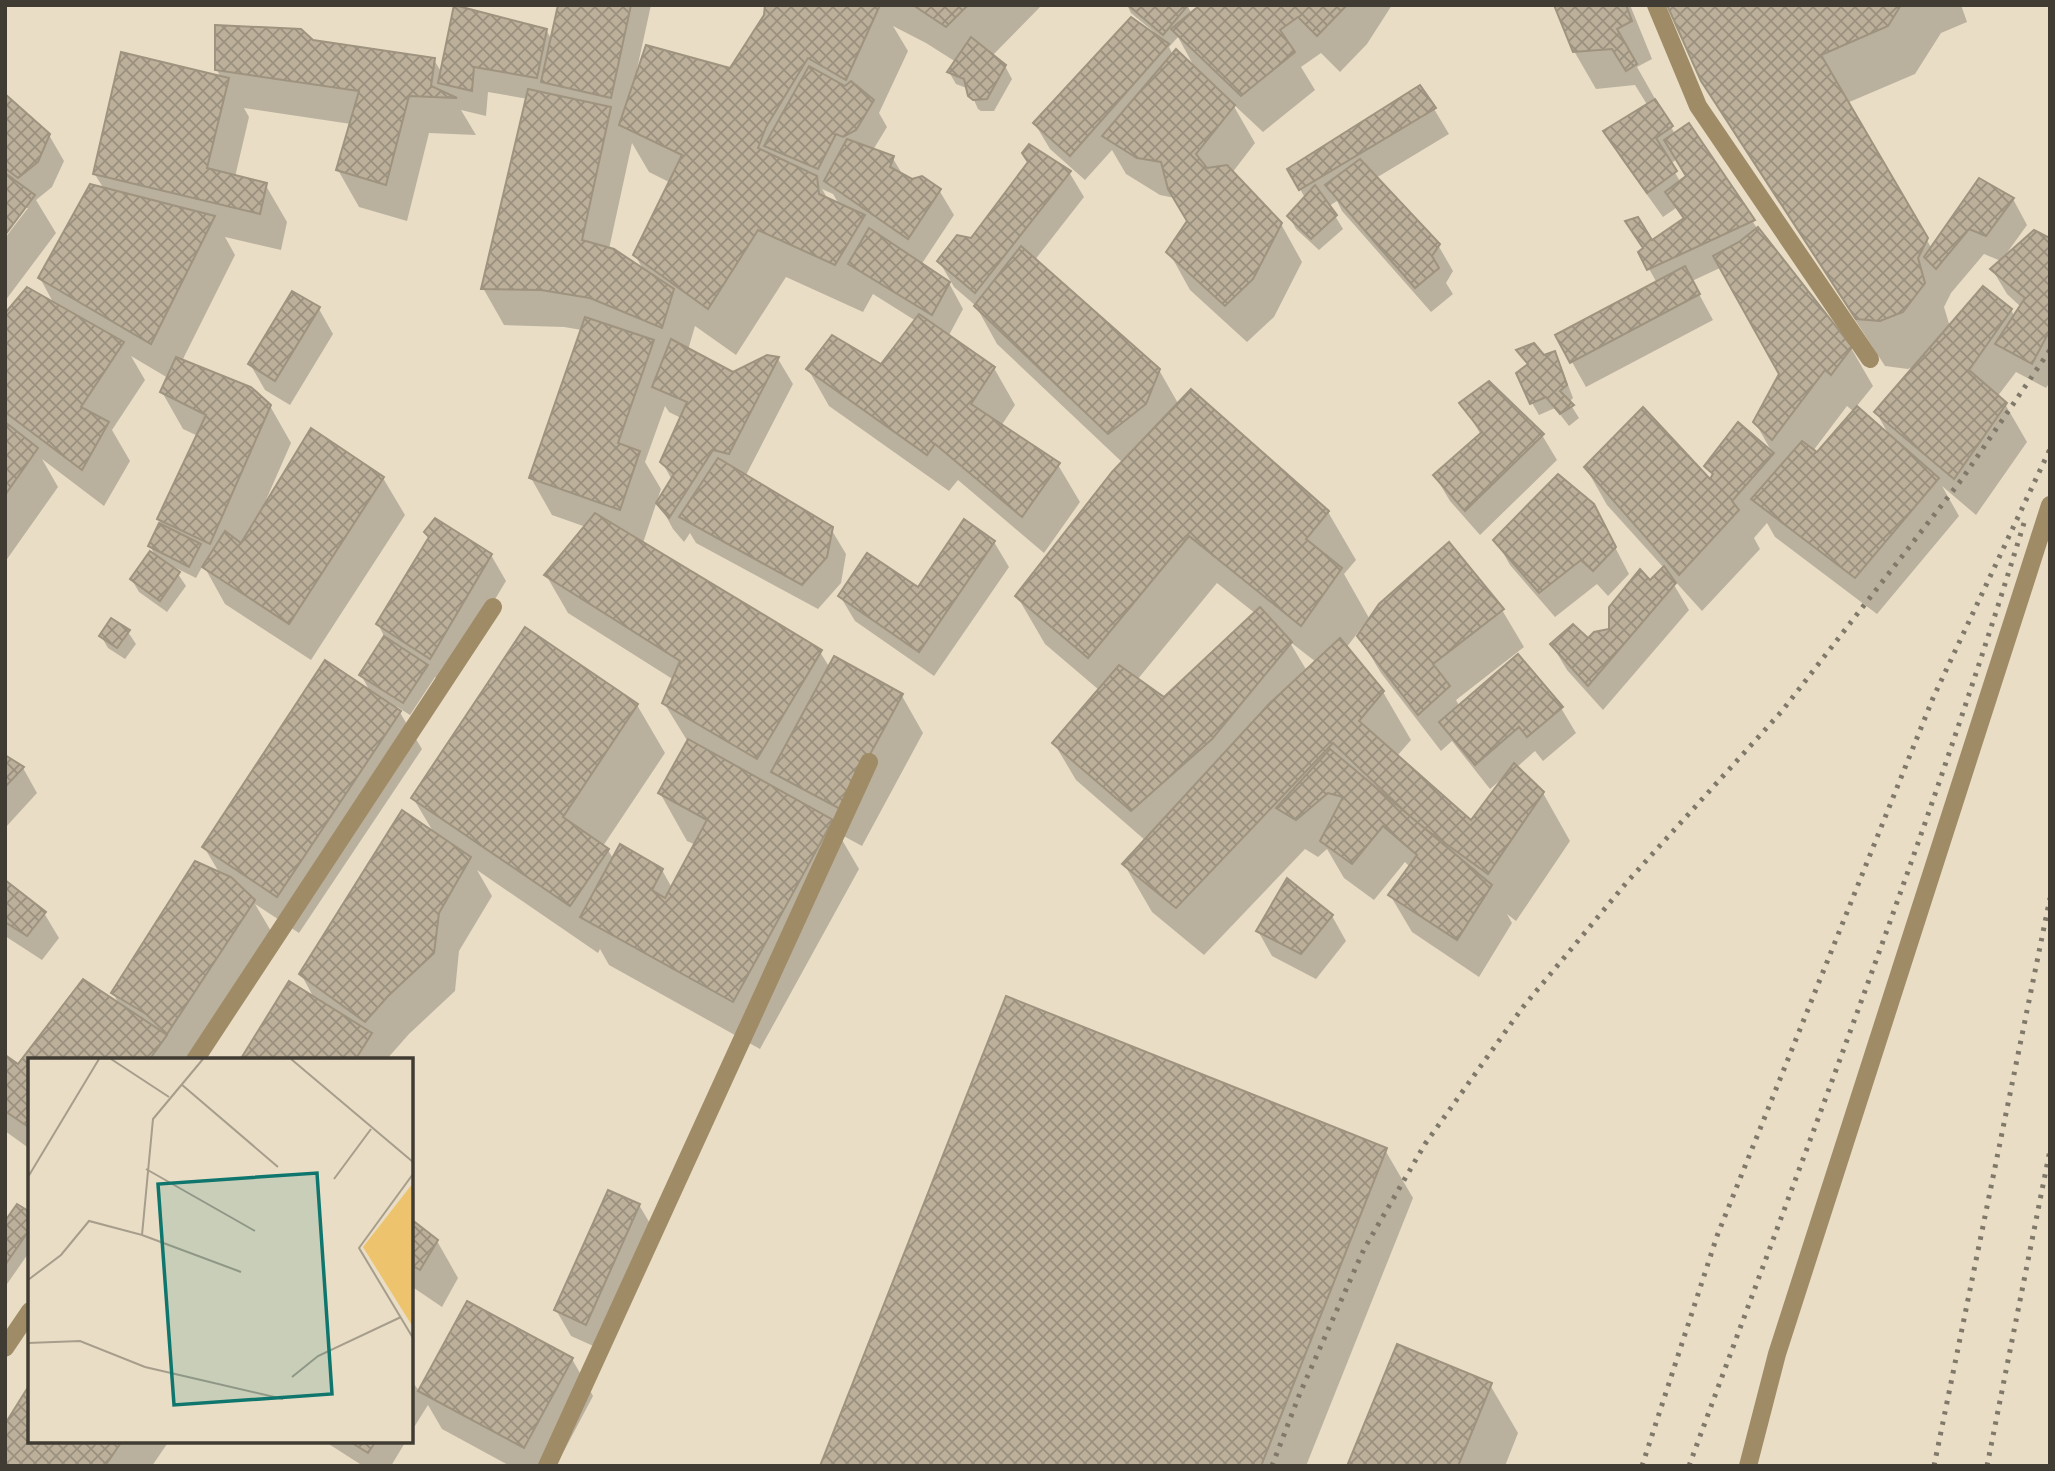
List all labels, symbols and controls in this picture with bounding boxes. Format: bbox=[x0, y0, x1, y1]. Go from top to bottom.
inset map bbox=[28, 1058, 413, 1443]

